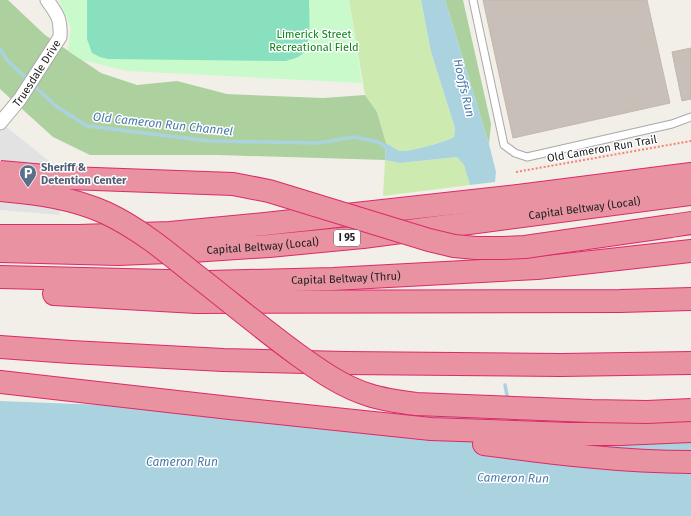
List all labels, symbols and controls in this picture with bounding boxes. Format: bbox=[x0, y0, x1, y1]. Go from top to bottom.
park label: Limerick Street Recreational Field bbox=[269, 28, 359, 54]
street label: Truesdale Drive bbox=[10, 37, 63, 109]
water label: Hooffs Run bbox=[450, 57, 478, 119]
water label: Old Cameron Run Channel bbox=[92, 110, 234, 138]
street label: Old Cameron Run Trail bbox=[546, 133, 658, 165]
place label: Sheriff & Detention Center bbox=[41, 161, 127, 187]
parking icon: Sheriff & Detention Center bbox=[18, 163, 38, 188]
street label: Capital Beltway (Local) bbox=[528, 194, 641, 222]
road number: I 95 bbox=[334, 230, 360, 246]
street label: Capital Beltway (Local) bbox=[206, 235, 320, 257]
street label: Capital Beltway (Thru) bbox=[291, 269, 401, 287]
water label: Cameron Run bbox=[146, 455, 218, 469]
water label: Cameron Run bbox=[477, 470, 549, 486]

